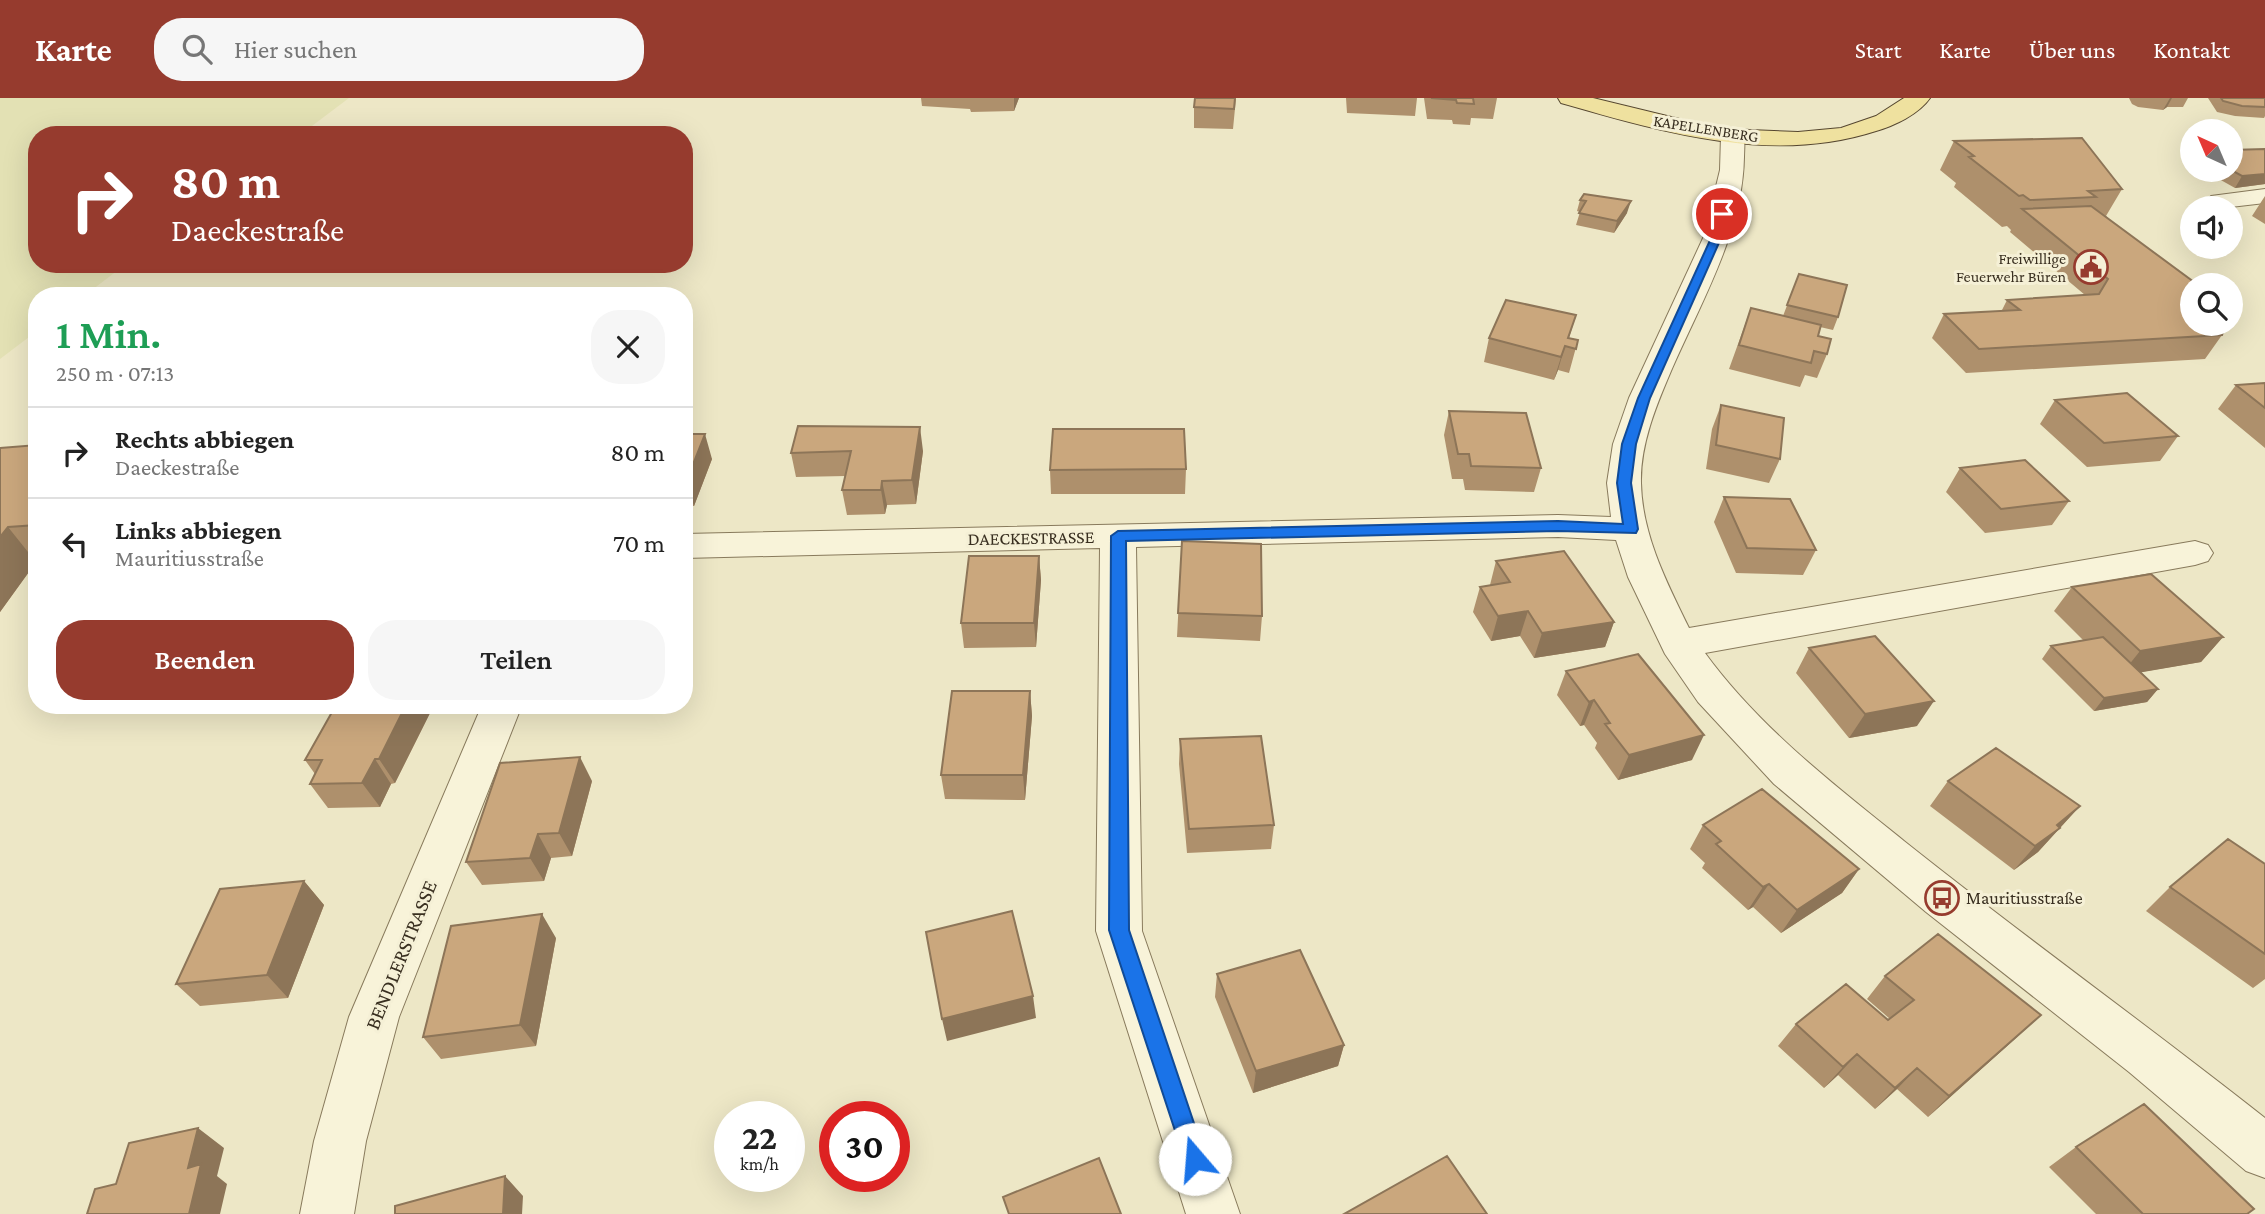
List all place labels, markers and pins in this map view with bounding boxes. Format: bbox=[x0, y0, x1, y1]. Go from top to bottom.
pin bbox=[1692, 184, 1752, 244]
public building icon: Freiwillige Feuerwehr Büren bbox=[2072, 248, 2110, 286]
place label: Freiwillige Feuerwehr Büren bbox=[1956, 250, 2066, 285]
bus stop icon: Mauritiusstraße bbox=[1923, 879, 1961, 917]
place label: Mauritiusstraße bbox=[1966, 888, 2083, 908]

